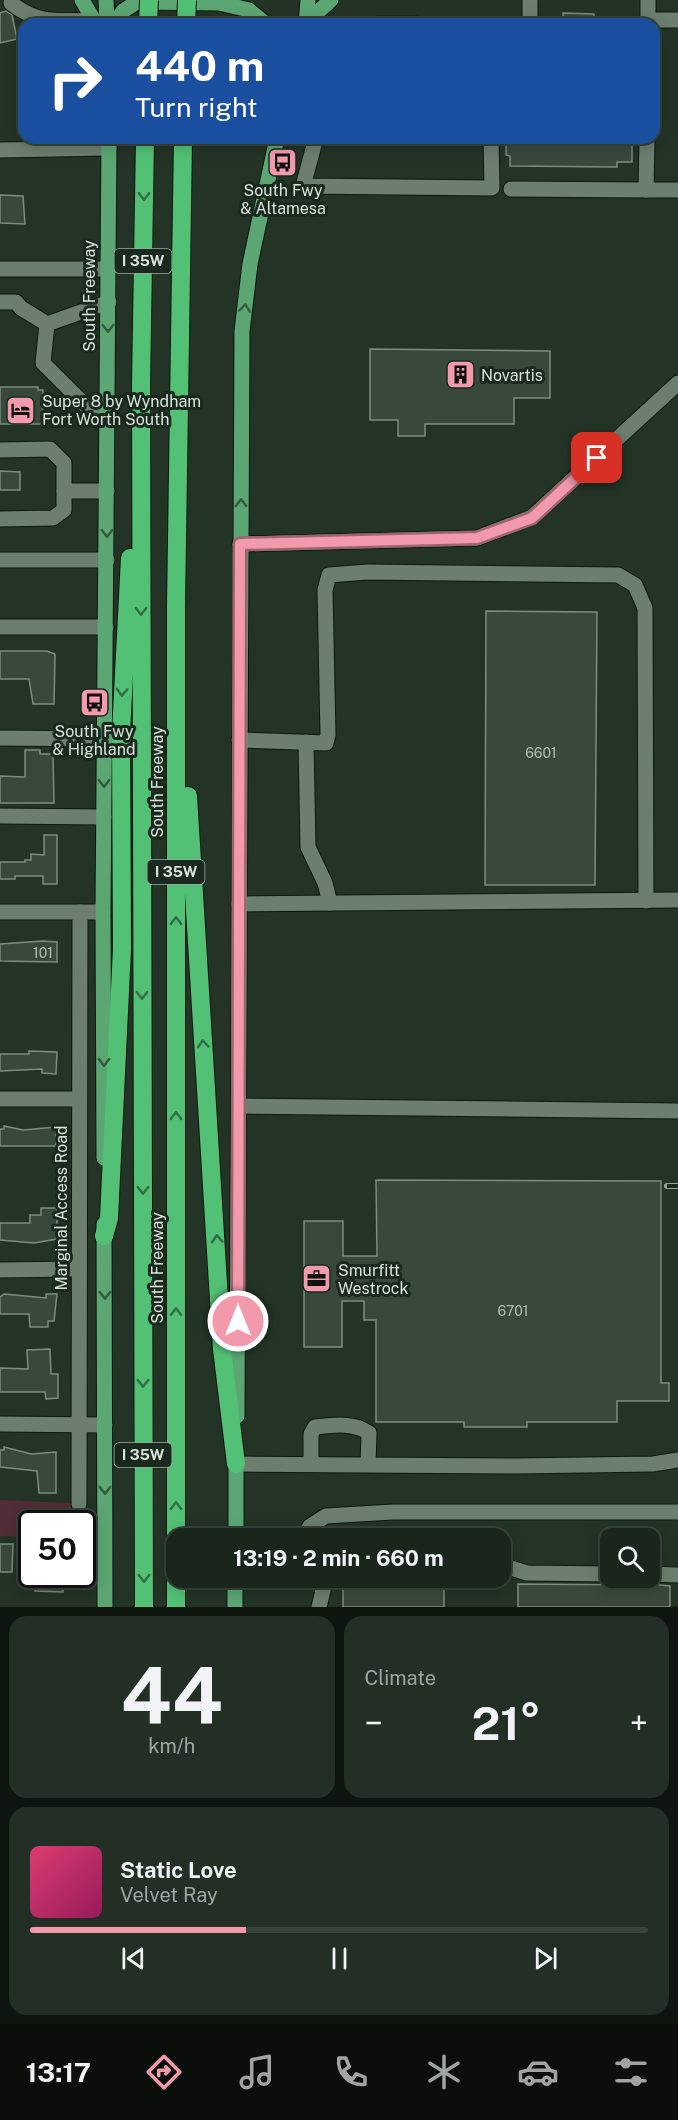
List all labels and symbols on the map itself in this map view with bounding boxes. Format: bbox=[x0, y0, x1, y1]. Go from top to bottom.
bus stop icon: South Fwy & Altamesa bbox=[267, 146, 299, 178]
place label: South Fwy & Altamesa bbox=[240, 181, 326, 218]
one-way arrow bbox=[138, 192, 151, 201]
street label: South Freeway bbox=[80, 240, 99, 352]
road number: I 35W bbox=[114, 249, 172, 273]
one-way arrow bbox=[238, 303, 250, 312]
one-way arrow bbox=[102, 323, 114, 332]
building icon: Novartis bbox=[444, 359, 476, 391]
place label: Novartis bbox=[481, 366, 543, 385]
place label: Super 8 by Wyndham Fort Worth South bbox=[42, 392, 201, 429]
hotel icon: Super 8 by Wyndham Fort Worth South bbox=[5, 394, 37, 426]
pin bbox=[571, 432, 622, 483]
one-way arrow bbox=[234, 498, 247, 507]
one-way arrow bbox=[101, 529, 113, 538]
one-way arrow bbox=[135, 607, 147, 616]
bus stop icon: South Fwy & Highland bbox=[78, 687, 110, 719]
one-way arrow bbox=[116, 688, 129, 697]
place label: South Fwy & Highland bbox=[53, 722, 136, 759]
street label: South Freeway bbox=[148, 726, 167, 838]
house number: 6601 bbox=[525, 745, 557, 761]
one-way arrow bbox=[98, 779, 110, 788]
road number: I 35W bbox=[148, 860, 204, 884]
one-way arrow bbox=[170, 917, 182, 926]
house number: 101 bbox=[33, 945, 53, 961]
one-way arrow bbox=[136, 991, 148, 1000]
one-way arrow bbox=[197, 1039, 210, 1048]
one-way arrow bbox=[98, 1058, 110, 1067]
one-way arrow bbox=[170, 1112, 182, 1121]
street label: Marginal Access Road bbox=[52, 1125, 71, 1291]
one-way arrow bbox=[137, 1186, 149, 1195]
street label: South Freeway bbox=[148, 1212, 167, 1324]
one-way arrow bbox=[211, 1234, 224, 1243]
place label: Smurfitt Westrock bbox=[338, 1261, 408, 1298]
office icon: Smurfitt Westrock bbox=[301, 1263, 333, 1295]
position arrow bbox=[206, 1289, 270, 1353]
one-way arrow bbox=[99, 1290, 111, 1299]
house number: 6701 bbox=[498, 1303, 528, 1319]
one-way arrow bbox=[170, 1307, 182, 1316]
one-way arrow bbox=[137, 1378, 149, 1387]
road number: I 35W bbox=[114, 1443, 172, 1467]
one-way arrow bbox=[99, 1485, 111, 1494]
one-way arrow bbox=[170, 1502, 182, 1511]
speed limit sign: 50 bbox=[18, 1510, 96, 1588]
one-way arrow bbox=[138, 1573, 150, 1582]

